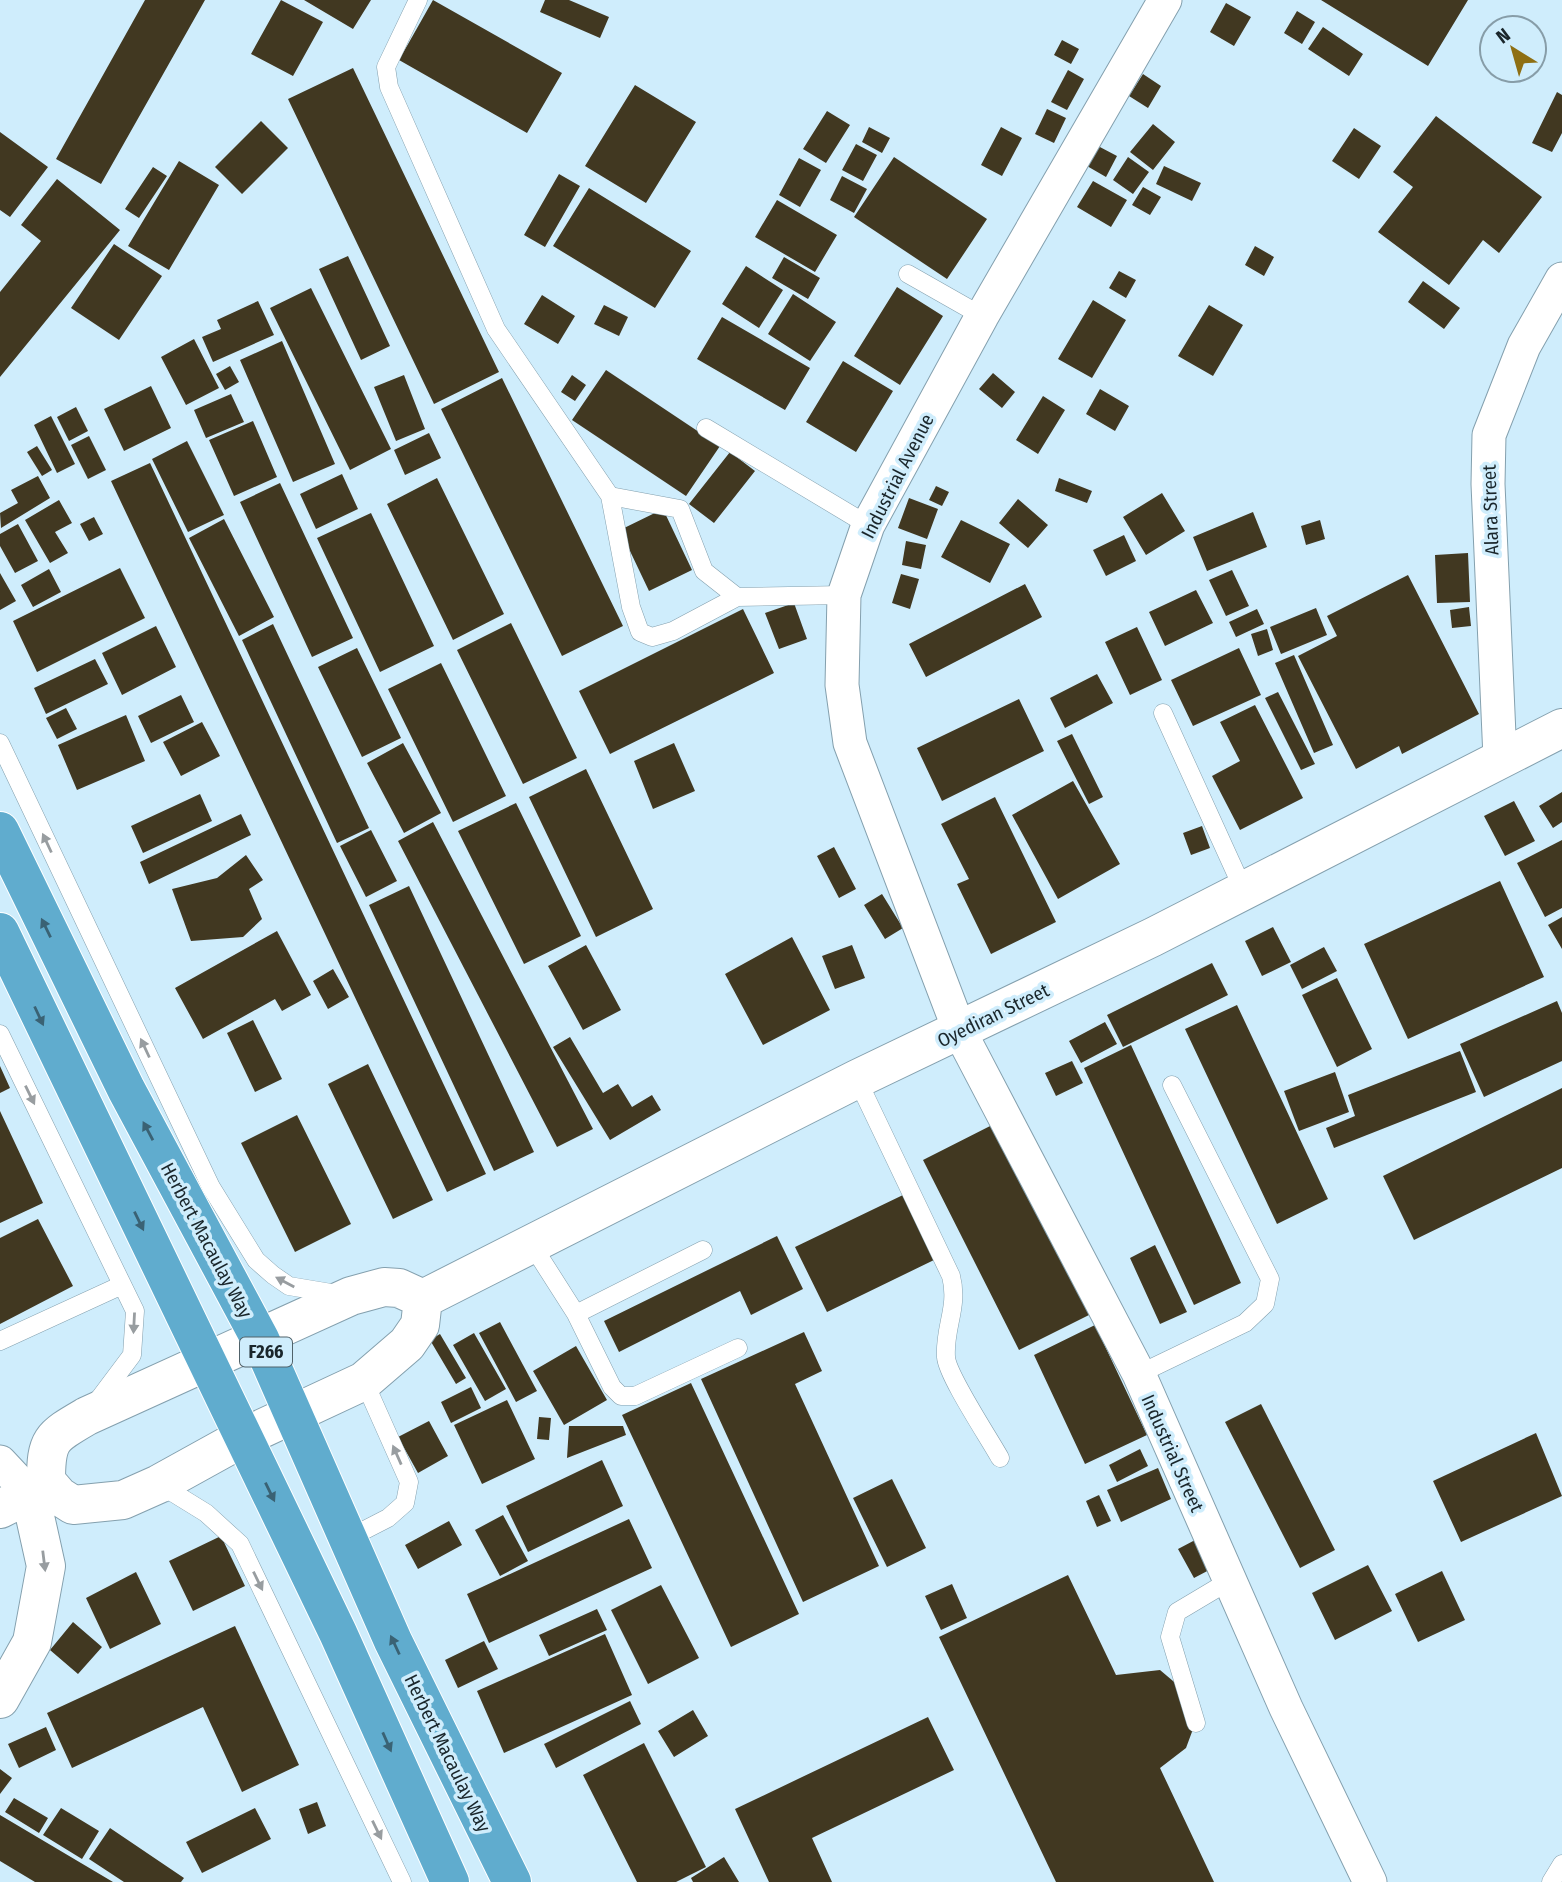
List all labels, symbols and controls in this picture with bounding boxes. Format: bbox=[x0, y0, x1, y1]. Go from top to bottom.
north arrow bbox=[1478, 14, 1548, 84]
text: N bbox=[1492, 23, 1515, 48]
street label: Industrial Avenue bbox=[856, 410, 939, 542]
street label: Alara Street bbox=[1477, 463, 1504, 556]
one-way arrow bbox=[42, 833, 53, 853]
one-way arrow bbox=[41, 918, 52, 938]
street label: Oyediran Street bbox=[934, 978, 1053, 1052]
one-way arrow bbox=[33, 1006, 45, 1026]
one-way arrow bbox=[139, 1038, 151, 1058]
one-way arrow bbox=[24, 1085, 35, 1105]
one-way arrow bbox=[143, 1121, 154, 1141]
street label: Herbert Macaulay Way bbox=[156, 1159, 257, 1322]
one-way arrow bbox=[133, 1211, 144, 1231]
one-way arrow bbox=[275, 1277, 295, 1288]
one-way arrow bbox=[128, 1312, 139, 1334]
road number: F266 bbox=[240, 1338, 292, 1366]
street label: Industrial Street bbox=[1136, 1391, 1209, 1516]
one-way arrow bbox=[391, 1445, 403, 1465]
one-way arrow bbox=[264, 1482, 276, 1502]
one-way arrow bbox=[38, 1550, 49, 1572]
one-way arrow bbox=[252, 1571, 263, 1591]
one-way arrow bbox=[389, 1635, 401, 1655]
street label: Herbert Macaulay Way bbox=[399, 1671, 496, 1836]
one-way arrow bbox=[381, 1732, 393, 1752]
one-way arrow bbox=[372, 1820, 383, 1840]

